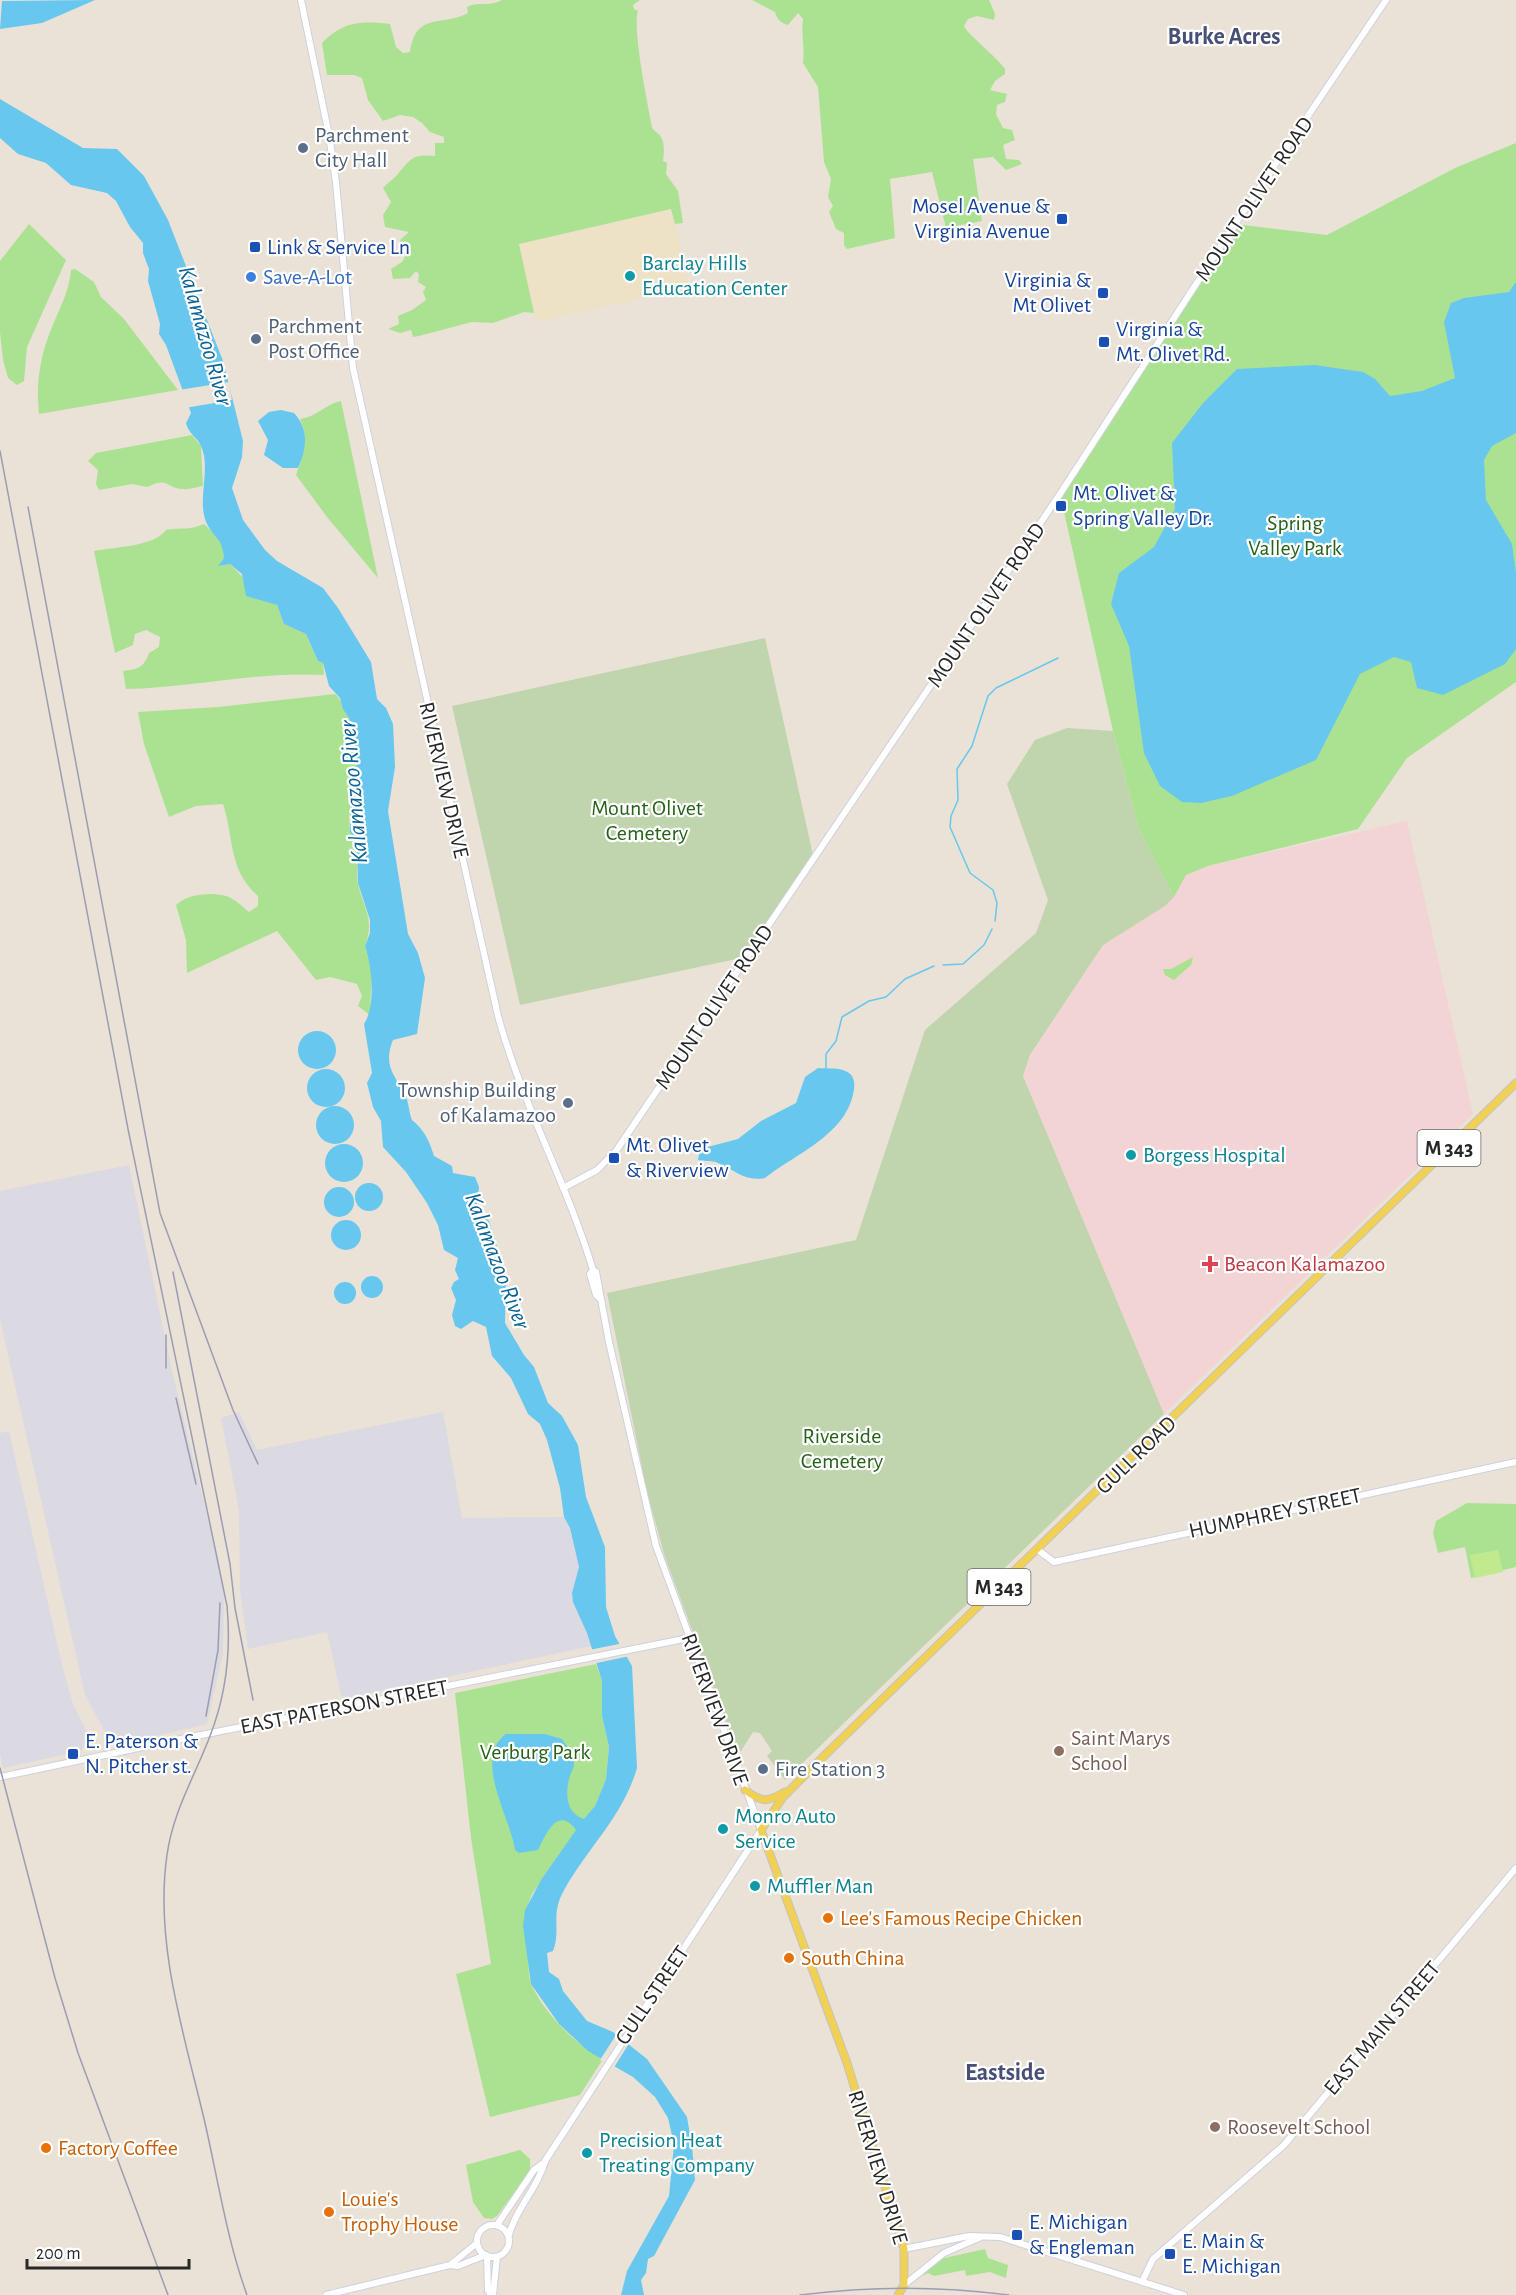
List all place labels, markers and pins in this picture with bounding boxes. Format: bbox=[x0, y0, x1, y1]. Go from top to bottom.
place label: Parchment City Hall bbox=[315, 124, 409, 171]
marker: Parchment City Hall bbox=[296, 141, 310, 155]
place label: Mosel Avenue & Virginia Avenue bbox=[912, 195, 1051, 242]
marker: Mosel Avenue & Virginia Avenue bbox=[1055, 212, 1069, 226]
place label: Link & Service Ln bbox=[267, 236, 410, 258]
marker: Link & Service Ln bbox=[248, 240, 262, 254]
place label: Barclay Hills Education Center bbox=[642, 252, 787, 299]
place label: Save-A-Lot bbox=[263, 266, 352, 288]
marker: Barclay Hills Education Center bbox=[623, 269, 637, 283]
place label: Virginia & Mt Olivet bbox=[1004, 269, 1092, 316]
marker: Save-A-Lot bbox=[244, 270, 258, 284]
marker: Virginia & Mt Olivet bbox=[1096, 286, 1110, 300]
place label: Parchment Post Office bbox=[268, 315, 362, 362]
place label: Virginia & Mt. Olivet Rd. bbox=[1116, 318, 1230, 365]
marker: Parchment Post Office bbox=[249, 332, 263, 346]
marker: Virginia & Mt. Olivet Rd. bbox=[1097, 335, 1111, 349]
place label: Mt. Olivet & Spring Valley Dr. bbox=[1073, 482, 1212, 529]
marker: Mt. Olivet & Spring Valley Dr. bbox=[1054, 499, 1068, 513]
place label: Township Building of Kalamazoo bbox=[398, 1079, 556, 1126]
marker: Township Building of Kalamazoo bbox=[561, 1096, 575, 1110]
place label: Mt. Olivet & Riverview bbox=[626, 1134, 729, 1181]
place label: Borgess Hospital bbox=[1143, 1144, 1286, 1166]
marker: Borgess Hospital bbox=[1124, 1148, 1138, 1162]
marker: Mt. Olivet & Riverview bbox=[607, 1151, 621, 1165]
place label: Beacon Kalamazoo bbox=[1224, 1253, 1385, 1275]
marker: Beacon Kalamazoo bbox=[1201, 1255, 1219, 1273]
place label: Saint Marys School bbox=[1071, 1727, 1170, 1774]
place label: E. Paterson & N. Pitcher st. bbox=[85, 1730, 199, 1777]
marker: Saint Marys School bbox=[1052, 1744, 1066, 1758]
marker: E. Paterson & N. Pitcher st. bbox=[66, 1747, 80, 1761]
place label: Fire Station 3 bbox=[775, 1758, 885, 1780]
marker: Fire Station 3 bbox=[756, 1762, 770, 1776]
place label: Monro Auto Service bbox=[735, 1805, 836, 1852]
marker: Monro Auto Service bbox=[716, 1822, 730, 1836]
place label: Muffler Man bbox=[767, 1875, 873, 1897]
marker: Muffler Man bbox=[748, 1879, 762, 1893]
place label: Lee's Famous Recipe Chicken bbox=[840, 1907, 1082, 1929]
marker: Lee's Famous Recipe Chicken bbox=[821, 1911, 835, 1925]
place label: South China bbox=[801, 1947, 905, 1969]
marker: South China bbox=[782, 1951, 796, 1965]
place label: Roosevelt School bbox=[1227, 2116, 1370, 2138]
marker: Roosevelt School bbox=[1208, 2120, 1222, 2134]
place label: Precision Heat Treating Company bbox=[599, 2129, 755, 2176]
place label: Factory Coffee bbox=[58, 2137, 178, 2159]
marker: Factory Coffee bbox=[39, 2141, 53, 2155]
marker: Precision Heat Treating Company bbox=[580, 2146, 594, 2160]
place label: Louie's Trophy House bbox=[341, 2188, 458, 2235]
marker: Louie's Trophy House bbox=[322, 2205, 336, 2219]
place label: E. Michigan & Engleman bbox=[1029, 2211, 1135, 2258]
marker: E. Michigan & Engleman bbox=[1010, 2228, 1024, 2242]
place label: E. Main & E. Michigan bbox=[1182, 2230, 1281, 2277]
marker: E. Main & E. Michigan bbox=[1163, 2247, 1177, 2261]

